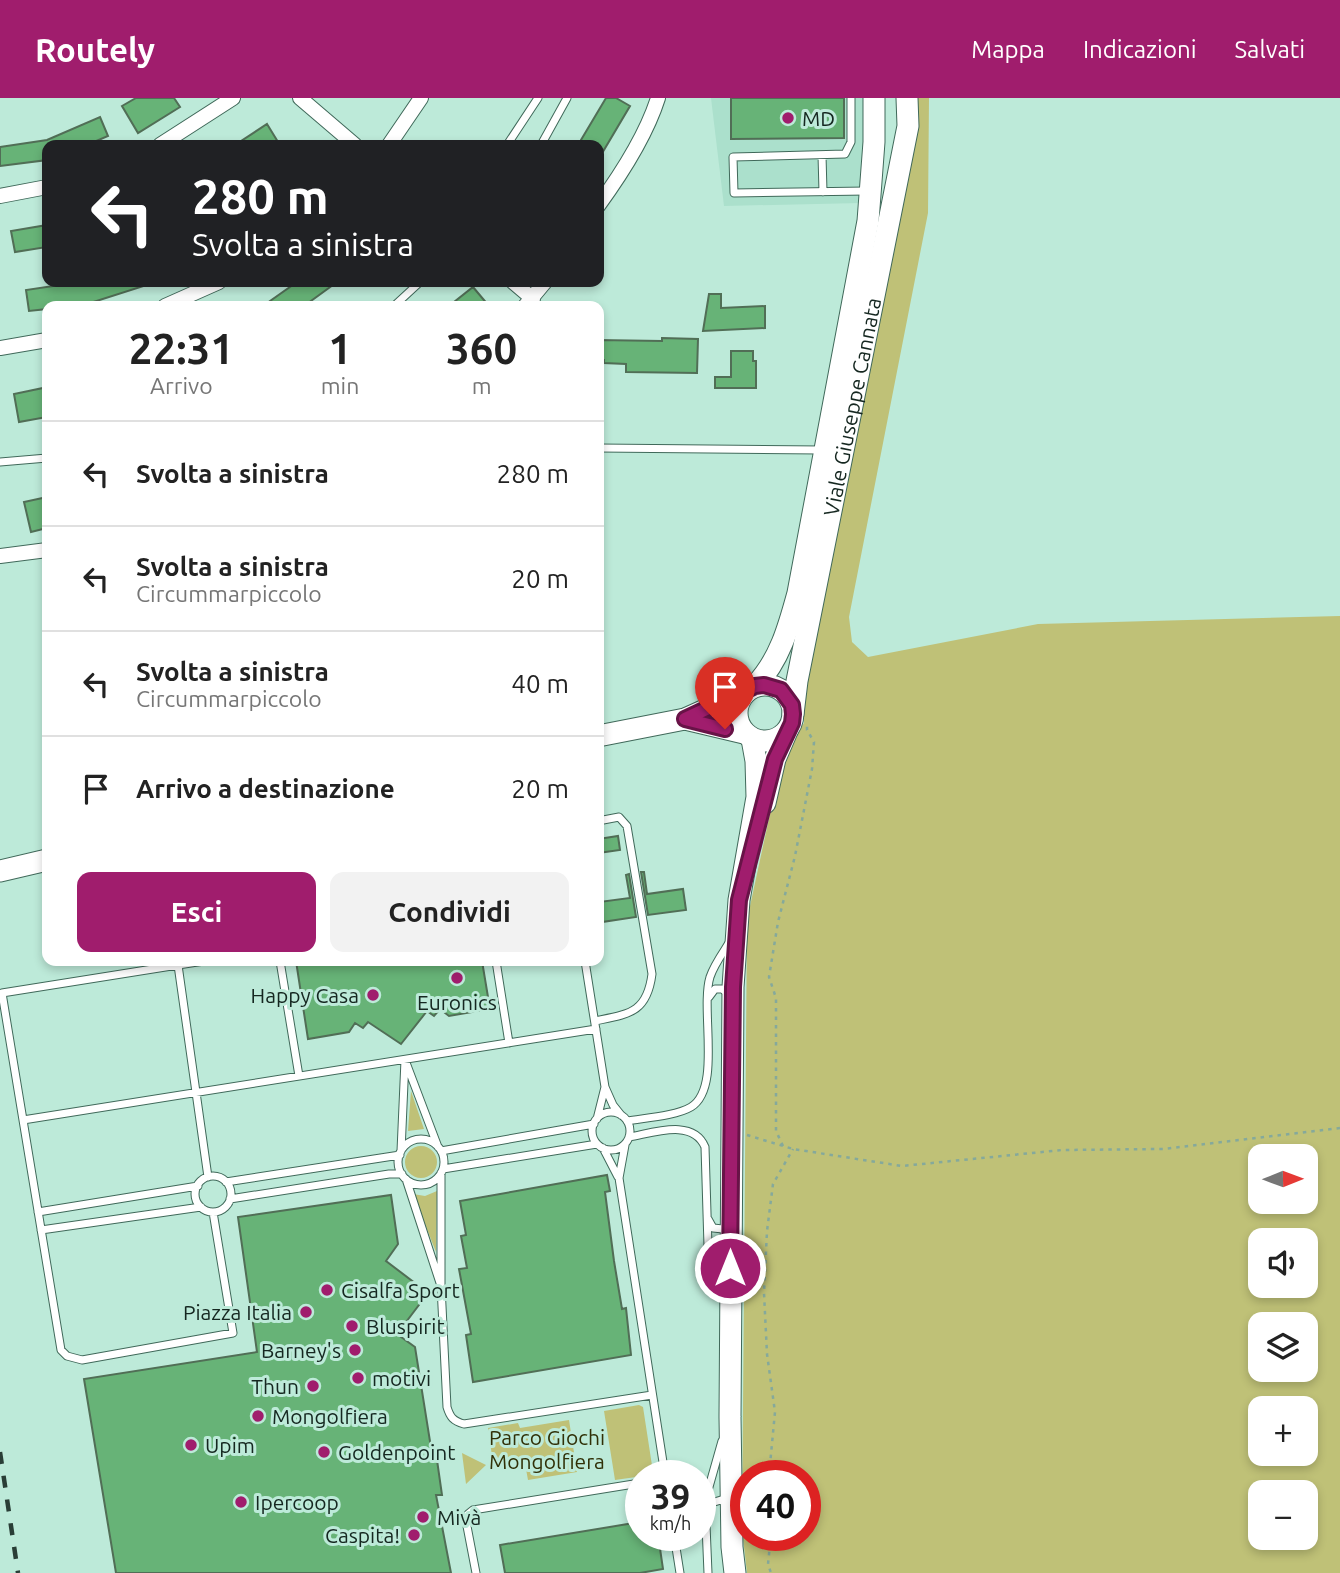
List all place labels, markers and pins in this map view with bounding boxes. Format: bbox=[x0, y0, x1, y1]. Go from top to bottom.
place label: MD bbox=[802, 106, 835, 130]
marker: MD bbox=[780, 110, 796, 126]
pin bbox=[695, 657, 755, 729]
marker: Euronics bbox=[449, 970, 465, 986]
place label: Happy Casa bbox=[251, 983, 359, 1007]
marker: Happy Casa bbox=[365, 987, 381, 1003]
place label: Euronics bbox=[417, 990, 497, 1014]
place label: Cisalfa Sport bbox=[341, 1278, 460, 1302]
marker: Cisalfa Sport bbox=[319, 1282, 335, 1298]
place label: Piazza Italia bbox=[183, 1300, 292, 1324]
marker: Piazza Italia bbox=[298, 1304, 314, 1320]
place label: Bluspirit bbox=[366, 1314, 445, 1338]
marker: Bluspirit bbox=[344, 1318, 360, 1334]
place label: Barney's bbox=[261, 1338, 341, 1362]
marker: Barney's bbox=[347, 1342, 363, 1358]
place label: motivi bbox=[372, 1366, 431, 1390]
marker: motivi bbox=[350, 1370, 366, 1386]
place label: Thun bbox=[251, 1374, 299, 1398]
marker: Thun bbox=[305, 1378, 321, 1394]
place label: Mongolfiera bbox=[272, 1404, 388, 1428]
marker: Mongolfiera bbox=[250, 1408, 266, 1424]
place label: Upim bbox=[205, 1433, 255, 1457]
marker: Upim bbox=[183, 1437, 199, 1453]
place label: Goldenpoint bbox=[338, 1440, 456, 1464]
marker: Goldenpoint bbox=[316, 1444, 332, 1460]
place label: Ipercoop bbox=[255, 1490, 339, 1514]
marker: Ipercoop bbox=[233, 1494, 249, 1510]
place label: Mivà bbox=[437, 1505, 481, 1529]
marker: Mivà bbox=[415, 1509, 431, 1525]
place label: Caspita! bbox=[325, 1523, 400, 1547]
marker: Caspita! bbox=[406, 1527, 422, 1543]

